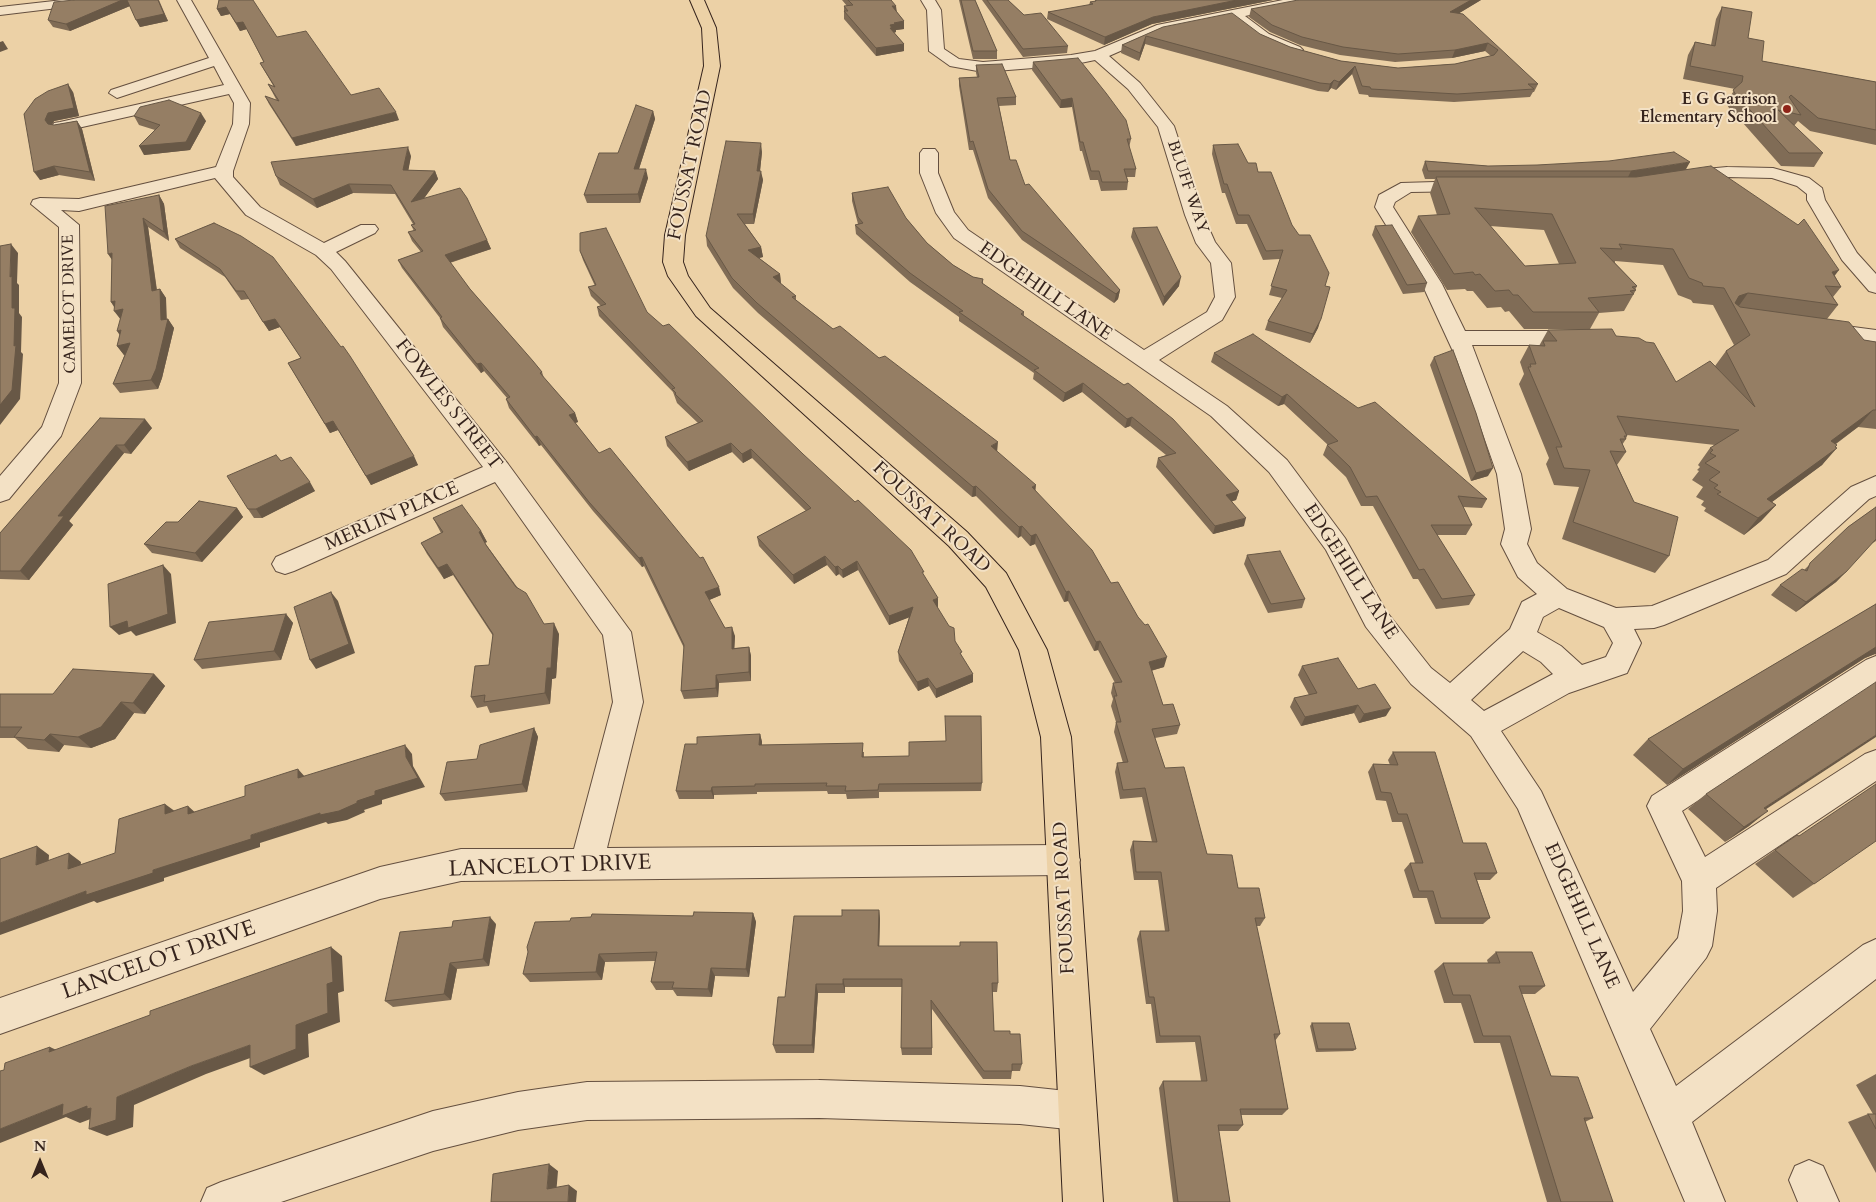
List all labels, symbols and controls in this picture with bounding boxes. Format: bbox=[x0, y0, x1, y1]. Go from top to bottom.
street label: FOUSSAT ROAD bbox=[664, 88, 718, 242]
place label: E G Garrison Elementary School bbox=[1640, 90, 1777, 128]
marker: E G Garrison Elementary School bbox=[1781, 103, 1793, 115]
street label: BLUFF WAY bbox=[1162, 138, 1212, 236]
street label: CAMELOT DRIVE bbox=[59, 234, 81, 374]
street label: EDGEHILL LANE bbox=[974, 238, 1116, 346]
street label: FOWLES STREET bbox=[390, 335, 506, 475]
street label: FOUSSAT ROAD bbox=[867, 458, 995, 578]
street label: MERLIN PLACE bbox=[321, 477, 463, 557]
street label: EDGEHILL LANE bbox=[1298, 500, 1402, 644]
street label: FOUSSAT ROAD bbox=[1050, 821, 1080, 975]
street label: EDGEHILL LANE bbox=[1539, 839, 1623, 993]
street label: LANCELOT DRIVE bbox=[448, 850, 652, 884]
street label: LANCELOT DRIVE bbox=[59, 915, 259, 1007]
north arrow bbox=[15, 1137, 65, 1187]
text: N bbox=[34, 1137, 46, 1156]

